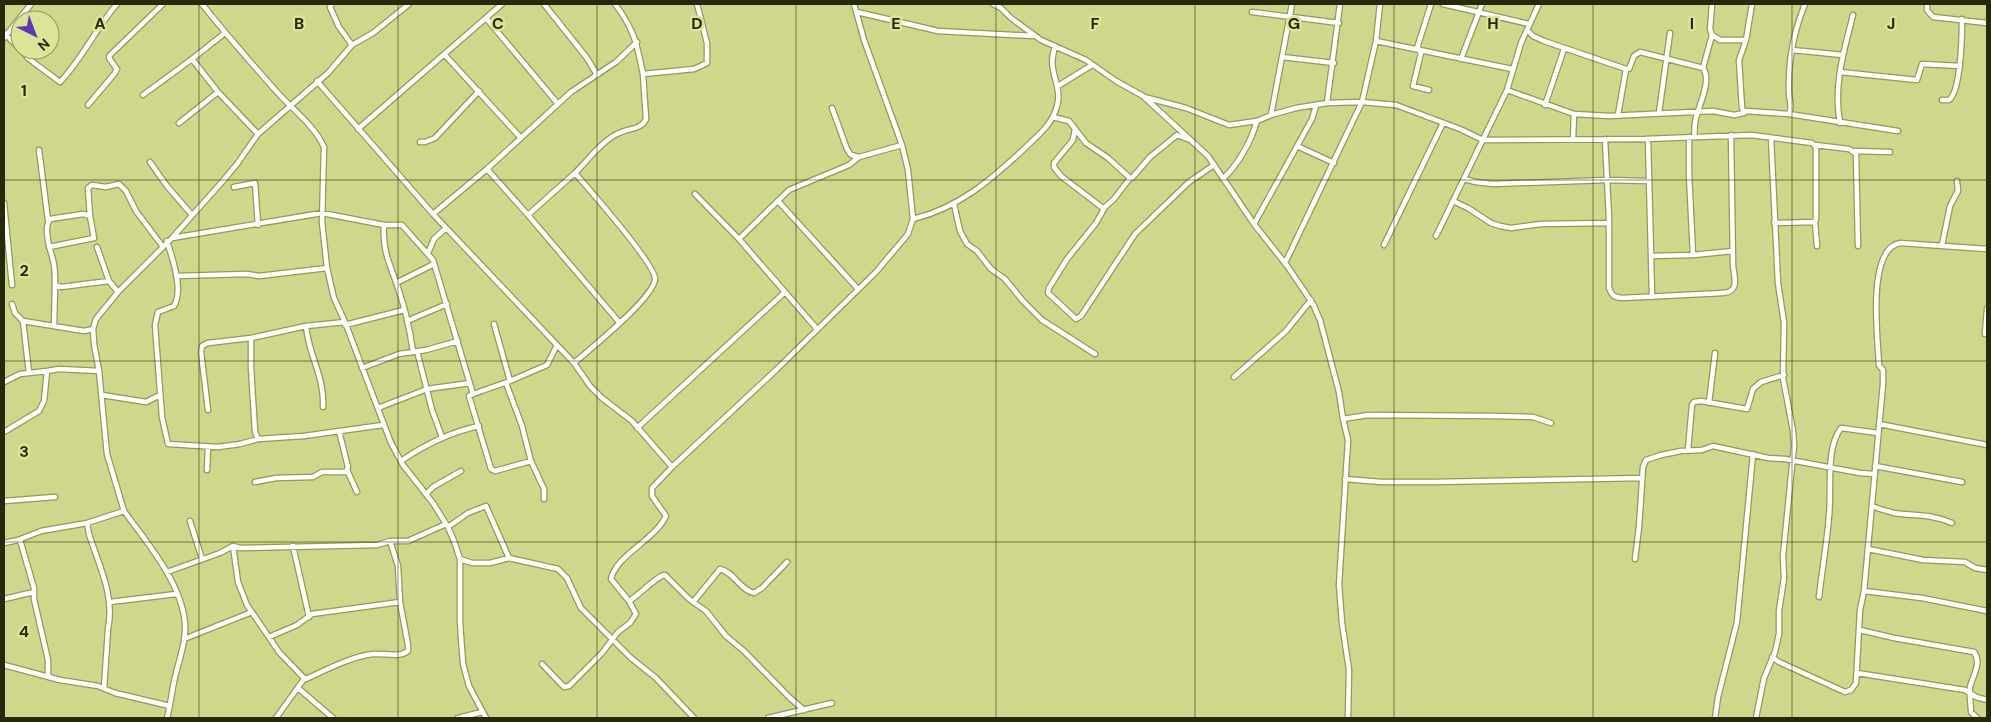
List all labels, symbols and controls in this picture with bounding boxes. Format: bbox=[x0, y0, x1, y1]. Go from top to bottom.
north arrow bbox=[10, 10, 60, 60]
text: A bbox=[94, 13, 106, 34]
text: B bbox=[294, 13, 304, 34]
text: C bbox=[492, 13, 504, 34]
text: D bbox=[691, 13, 703, 34]
text: E bbox=[891, 13, 901, 34]
text: F bbox=[1091, 13, 1100, 34]
text: G bbox=[1288, 13, 1300, 34]
text: H bbox=[1487, 13, 1499, 34]
text: I bbox=[1690, 13, 1694, 34]
text: J bbox=[1887, 13, 1895, 34]
text: N bbox=[34, 35, 54, 55]
text: 1 bbox=[21, 80, 27, 101]
text: 2 bbox=[19, 260, 29, 281]
text: 3 bbox=[19, 441, 29, 462]
text: 4 bbox=[19, 621, 29, 642]

